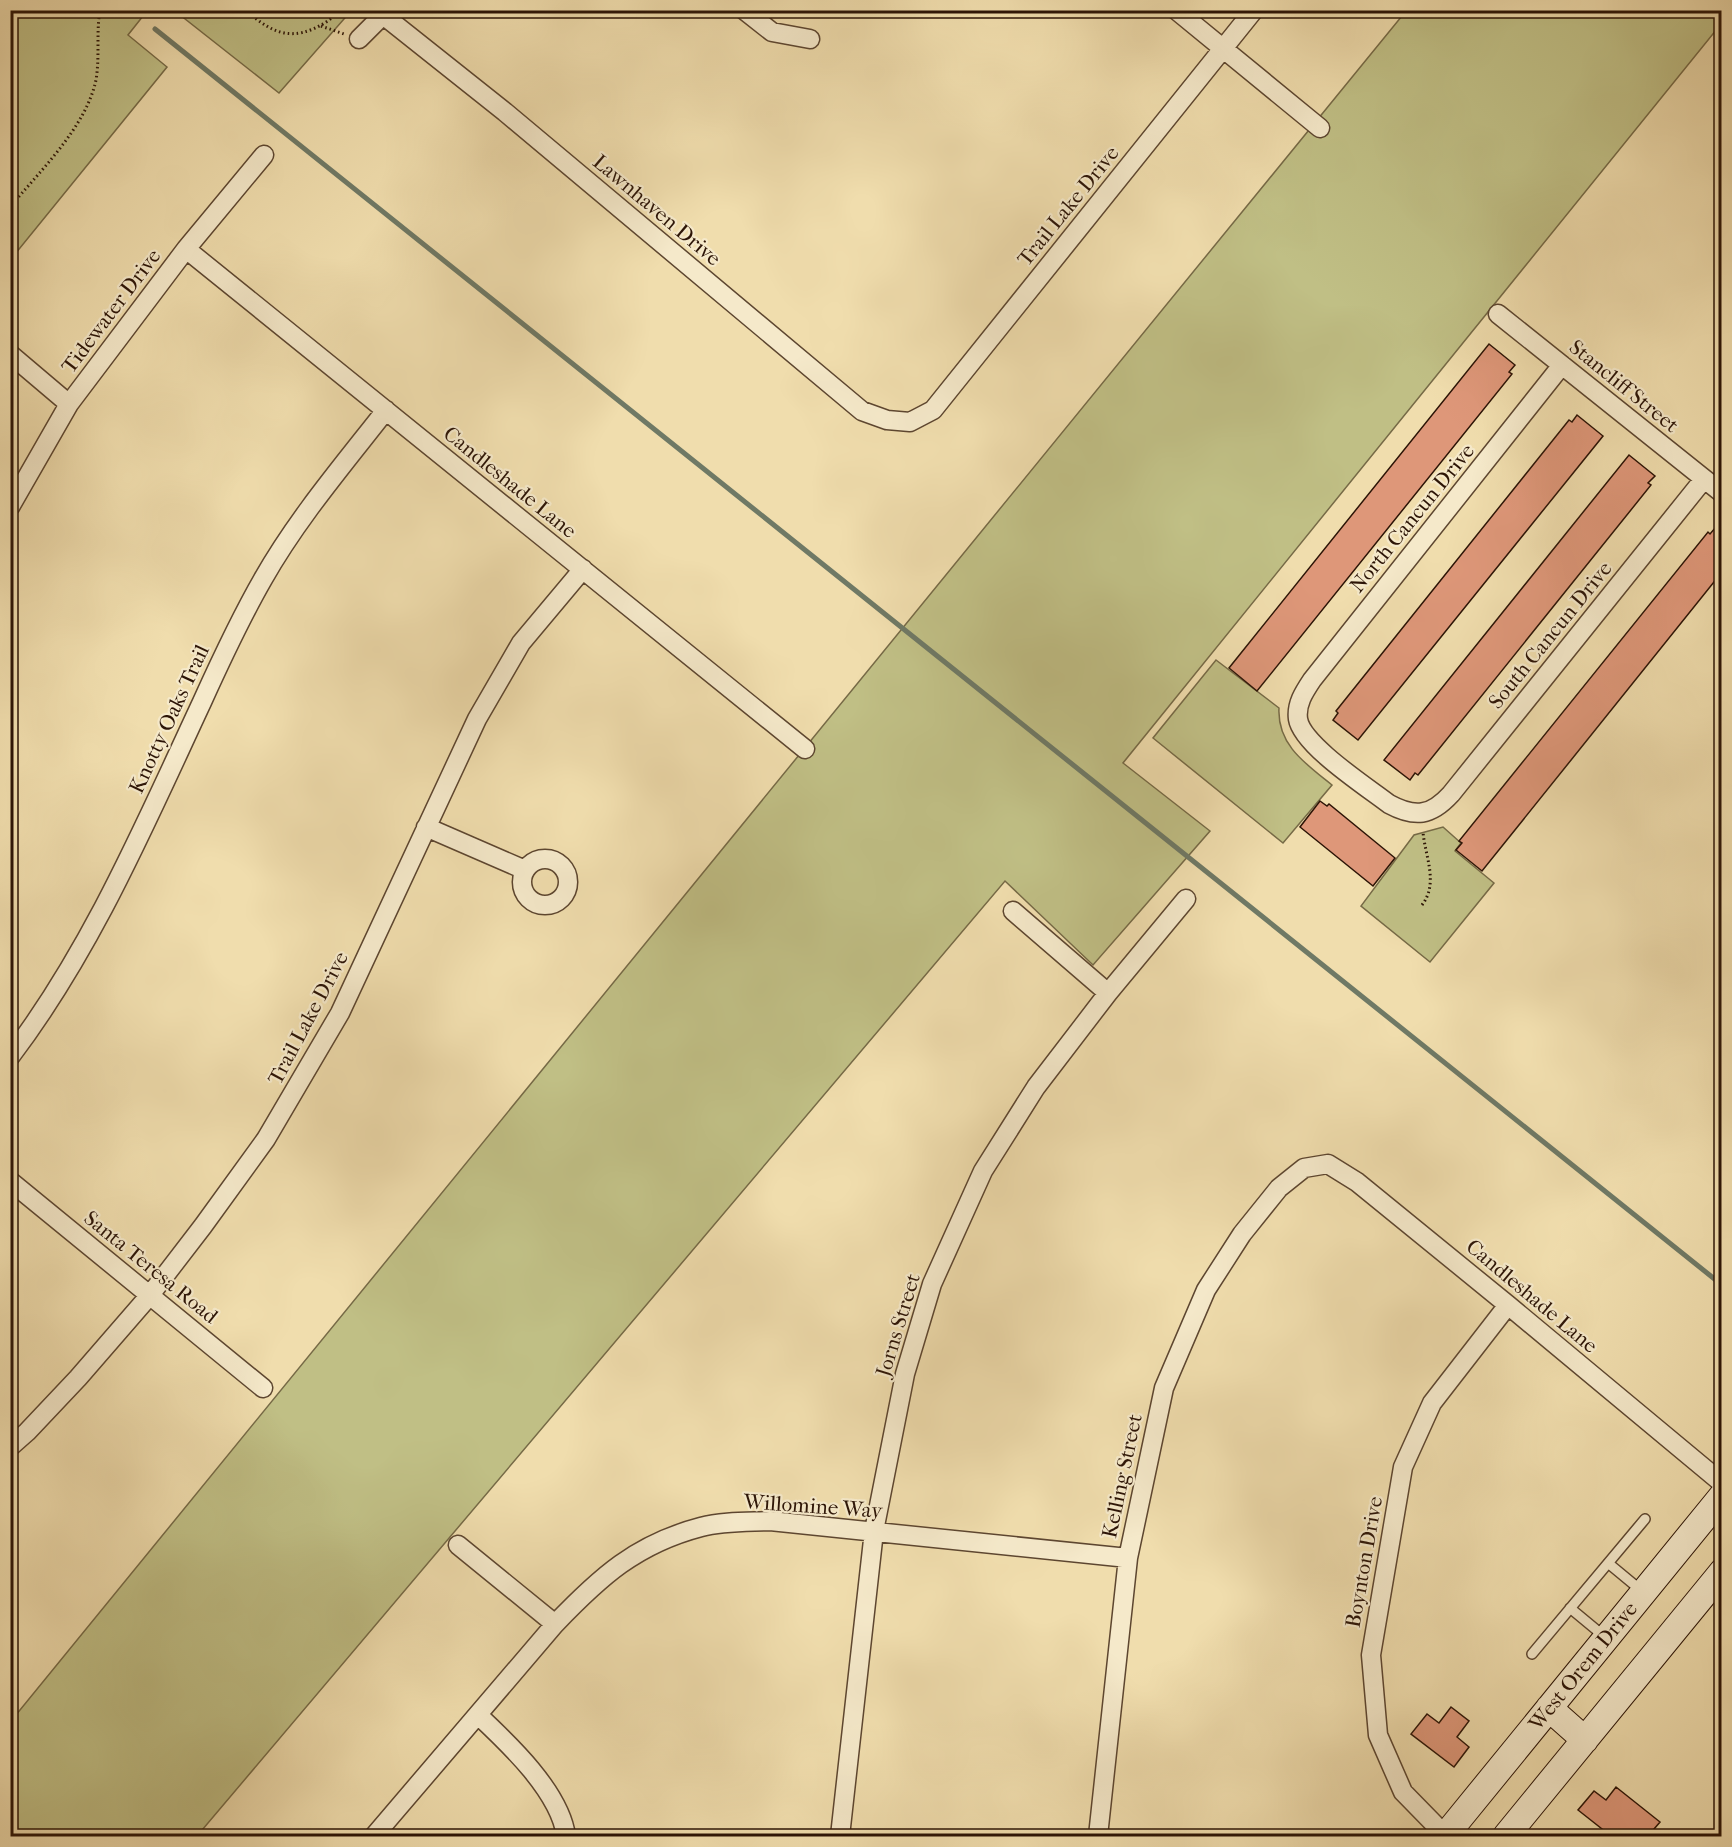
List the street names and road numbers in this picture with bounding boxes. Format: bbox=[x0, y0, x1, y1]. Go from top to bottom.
street label: Trail Lake Drive bbox=[1012, 141, 1124, 271]
street label: Lawnhaven Drive bbox=[588, 150, 726, 270]
street label: Tidewater Drive bbox=[57, 244, 165, 378]
street label: Stancliff Street bbox=[1565, 335, 1684, 438]
street label: Candleshade Lane bbox=[439, 421, 581, 543]
street label: North Cancun Drive bbox=[1345, 439, 1479, 597]
street label: South Cancun Drive bbox=[1483, 557, 1617, 713]
street label: Knotty Oaks Trail bbox=[124, 641, 214, 797]
street label: Trail Lake Drive bbox=[263, 947, 353, 1089]
street label: Santa Teresa Road bbox=[79, 1206, 223, 1329]
street label: Candleshade Lane bbox=[1462, 1234, 1602, 1358]
street label: Jorns Street bbox=[870, 1270, 925, 1381]
street label: Kelling Street bbox=[1097, 1411, 1147, 1540]
street label: Willomine Way bbox=[742, 1489, 884, 1523]
street label: Boynton Drive bbox=[1341, 1495, 1387, 1629]
street label: West Orem Drive bbox=[1523, 1597, 1642, 1736]

